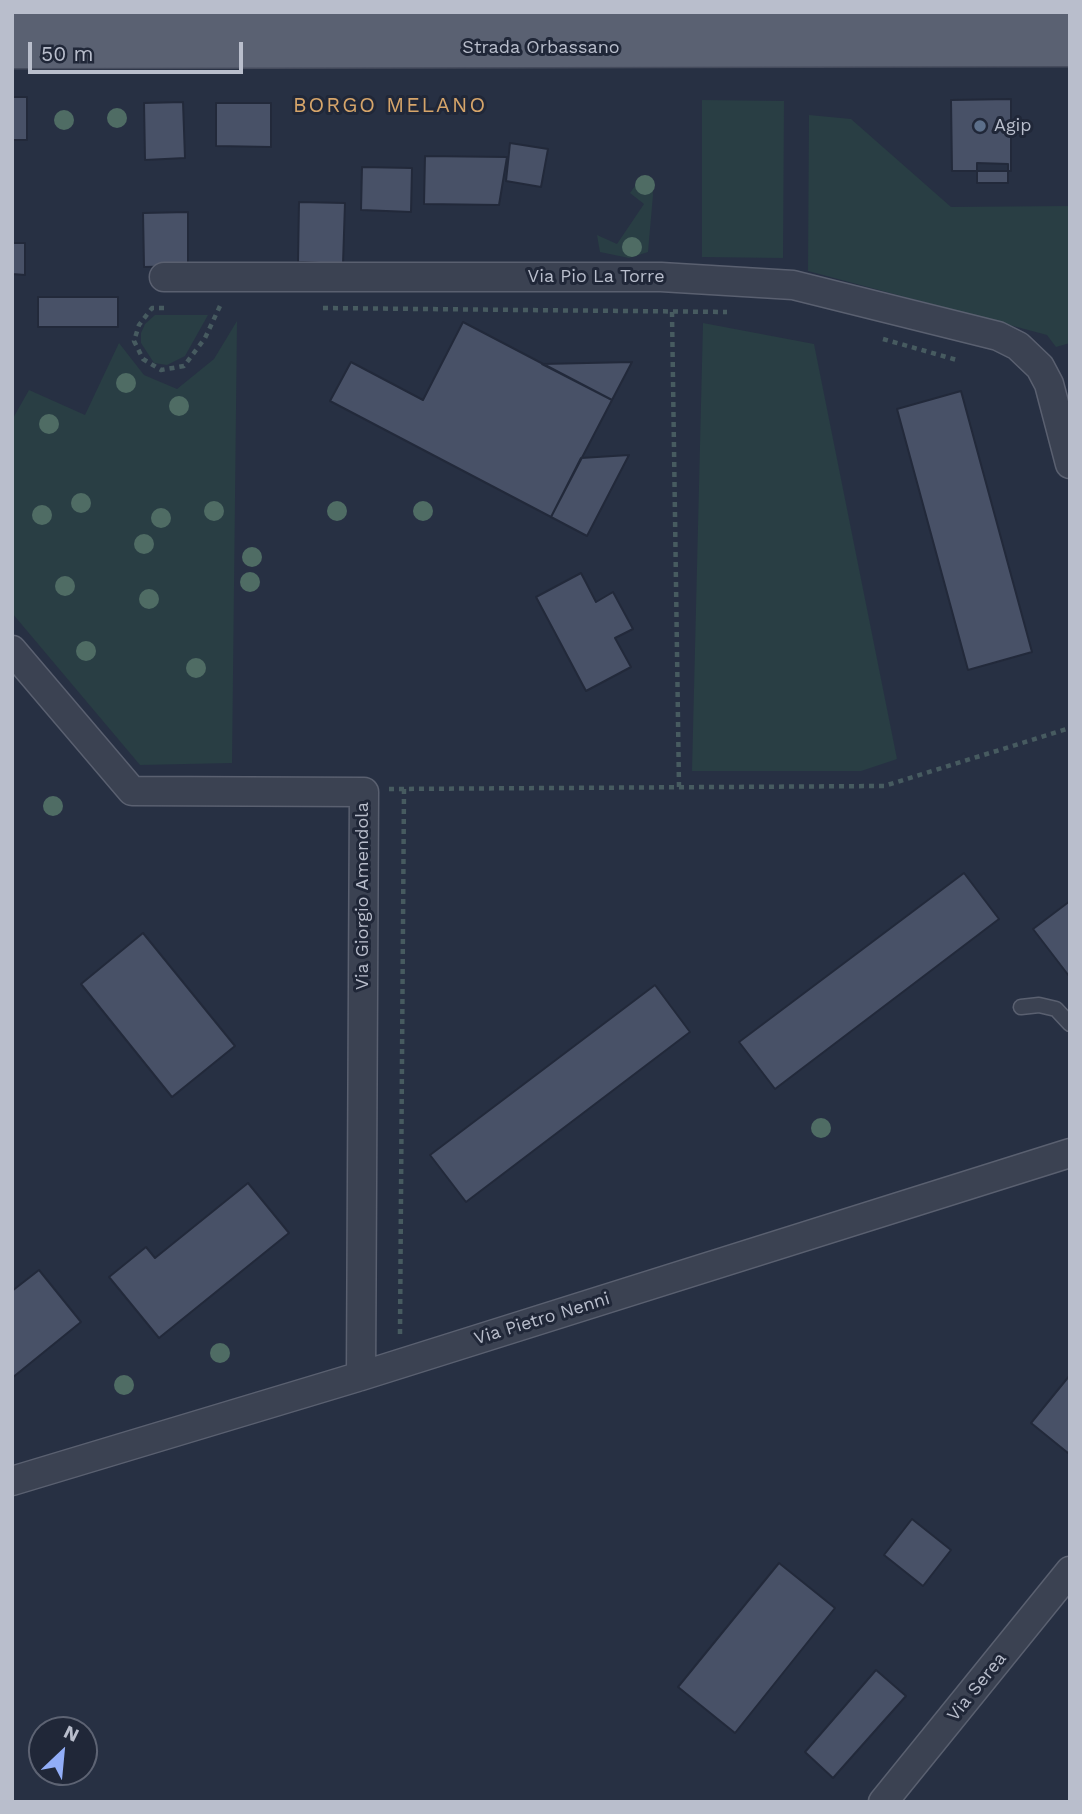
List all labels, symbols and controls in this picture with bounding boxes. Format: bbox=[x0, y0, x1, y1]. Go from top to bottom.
scale bar bbox=[32, 28, 247, 72]
street label: Strada Orbassano bbox=[462, 37, 620, 59]
text: 50 m bbox=[41, 41, 93, 66]
district label: BORGO MELANO bbox=[294, 93, 486, 119]
place label: Agip bbox=[994, 115, 1032, 137]
marker: Agip bbox=[972, 118, 988, 134]
street label: Via Pio La Torre bbox=[527, 266, 665, 288]
street label: Via Giorgio Amendola bbox=[352, 802, 374, 990]
street label: Via Pietro Nenni bbox=[472, 1288, 612, 1350]
street label: Via Serea bbox=[943, 1648, 1011, 1726]
north arrow bbox=[28, 1716, 98, 1786]
text: N bbox=[60, 1720, 83, 1747]

